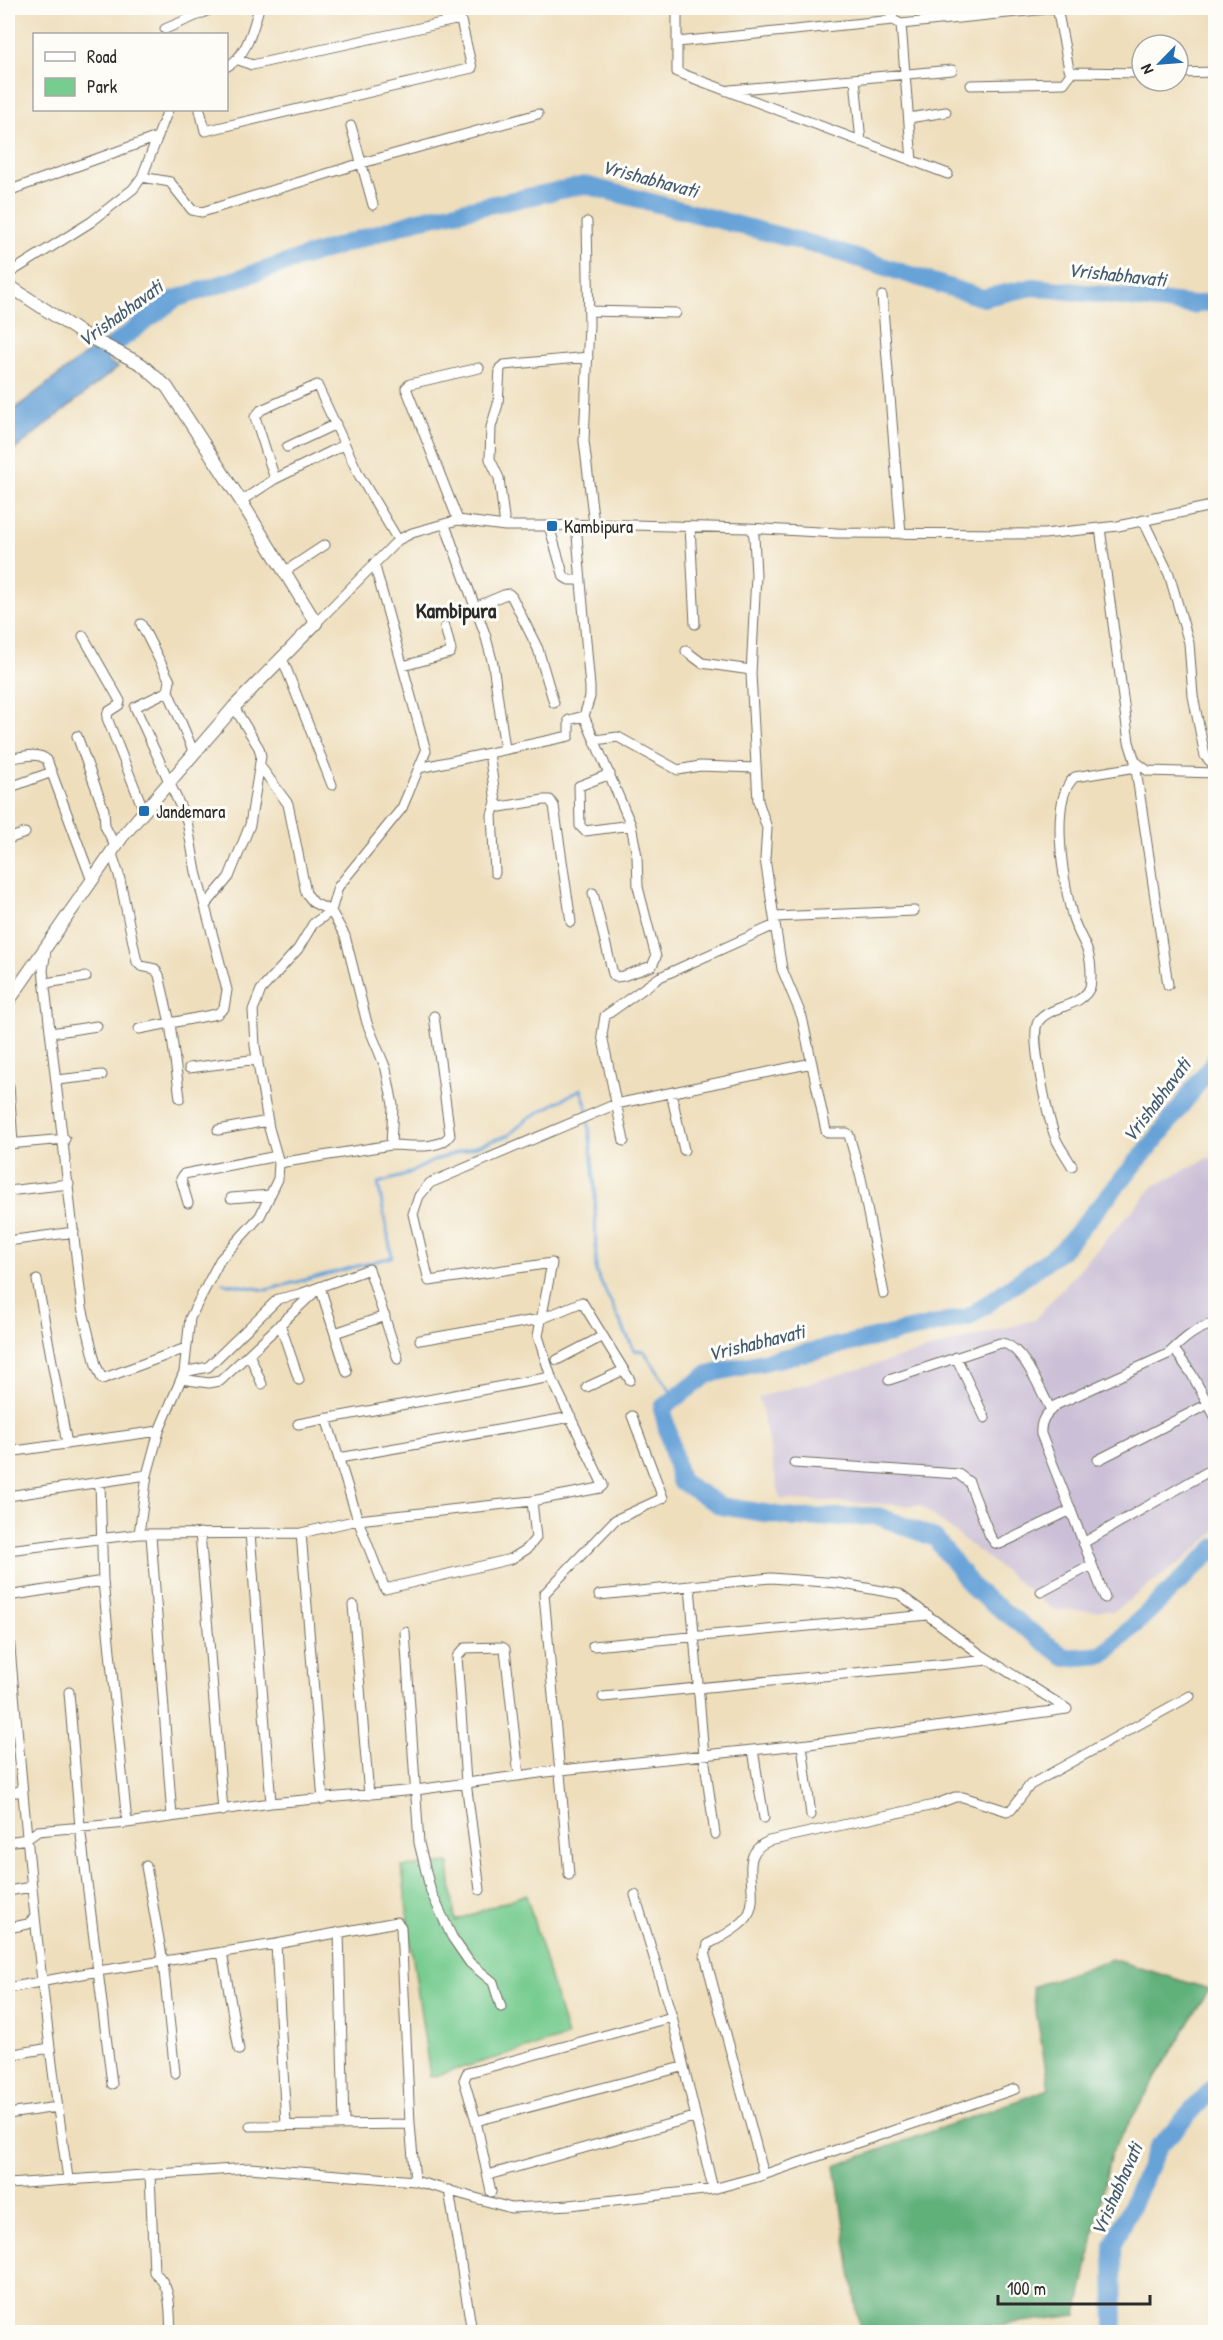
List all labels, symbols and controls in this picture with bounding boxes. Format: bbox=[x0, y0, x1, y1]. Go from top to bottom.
legend bbox=[33, 33, 228, 111]
north arrow bbox=[1130, 33, 1190, 93]
text: Road bbox=[87, 44, 117, 69]
text: N bbox=[1134, 60, 1158, 78]
text: Park bbox=[87, 74, 118, 99]
water label: Vrishabhavati bbox=[599, 152, 704, 205]
water label: Vrishabhavati bbox=[1066, 255, 1170, 293]
water label: Vrishabhavati bbox=[72, 271, 170, 353]
place label: Kambipura bbox=[564, 514, 633, 539]
marker: Kambipura bbox=[545, 519, 559, 533]
district label: Kambipura bbox=[416, 596, 497, 626]
place label: Jandemara bbox=[156, 799, 225, 824]
marker: Jandemara bbox=[137, 804, 151, 818]
water label: Vrishabhavati bbox=[1115, 1050, 1198, 1148]
water label: Vrishabhavati bbox=[705, 1316, 810, 1367]
water label: Vrishabhavati bbox=[1084, 2136, 1149, 2240]
scale bar bbox=[998, 2268, 1150, 2306]
text: 100 m bbox=[1007, 2276, 1046, 2301]

